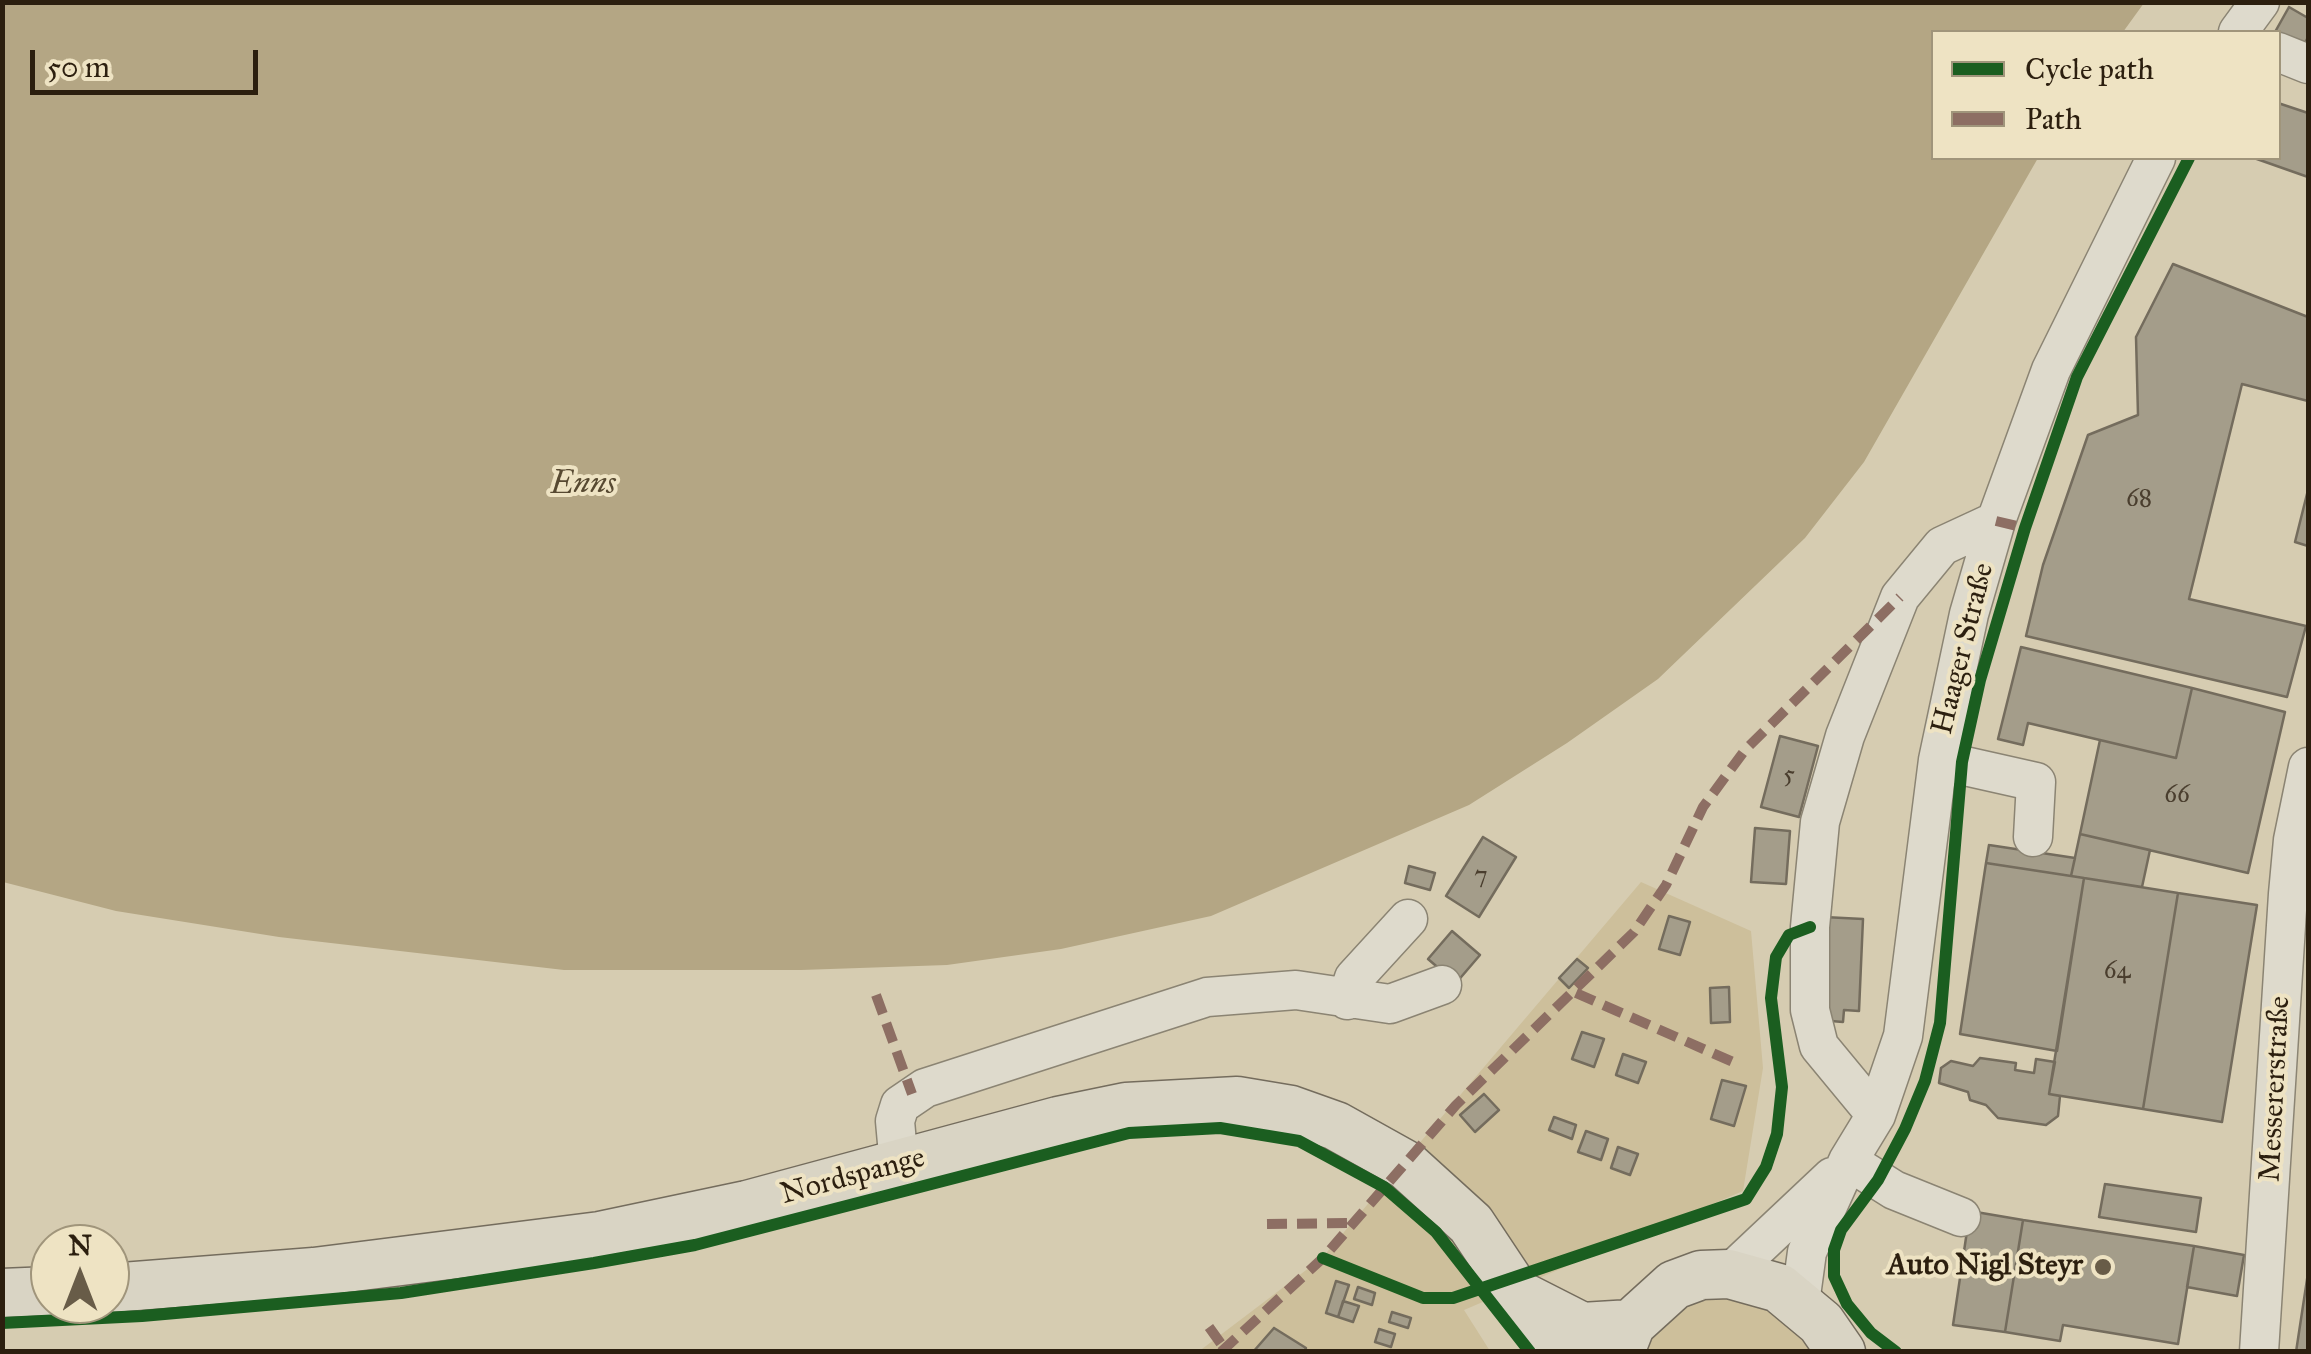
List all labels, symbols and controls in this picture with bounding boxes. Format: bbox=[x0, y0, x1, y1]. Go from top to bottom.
scale bar bbox=[35, 30, 262, 92]
legend bbox=[1931, 30, 2281, 160]
text: 50 m bbox=[47, 49, 110, 85]
text: Cycle path bbox=[2025, 51, 2154, 87]
text: Path bbox=[2025, 101, 2082, 137]
water label: Enns bbox=[550, 466, 616, 504]
house number: 68 bbox=[2126, 485, 2152, 515]
street label: Haager Straße bbox=[1925, 560, 2003, 738]
house number: 5 bbox=[1783, 761, 1795, 791]
house number: 66 bbox=[2164, 781, 2190, 811]
house number: 7 bbox=[1474, 862, 1488, 892]
house number: 64 bbox=[2104, 957, 2130, 987]
street label: Messererstraße bbox=[2253, 995, 2299, 1183]
street label: Nordspange bbox=[777, 1141, 929, 1213]
north arrow bbox=[30, 1224, 130, 1324]
text: N bbox=[68, 1228, 92, 1263]
place label: Auto Nigl Steyr bbox=[1887, 1249, 2083, 1285]
marker: Auto Nigl Steyr bbox=[2092, 1256, 2114, 1278]

